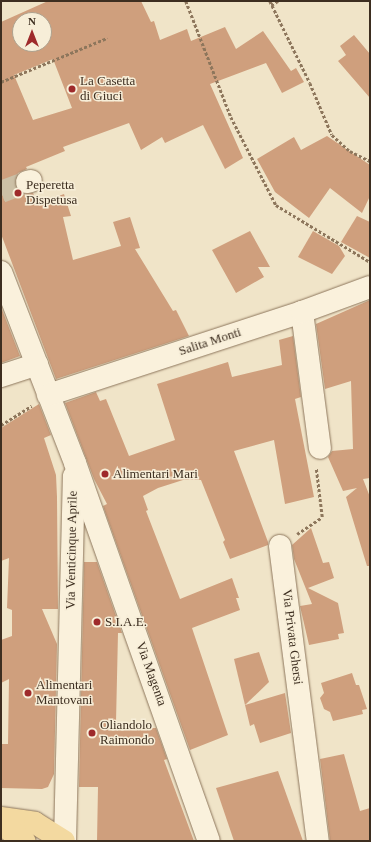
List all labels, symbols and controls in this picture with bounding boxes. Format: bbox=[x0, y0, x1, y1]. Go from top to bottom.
north arrow bbox=[12, 12, 52, 52]
text: N bbox=[28, 15, 36, 27]
place label: La Casetta di Giuci bbox=[80, 74, 135, 105]
marker: La Casetta di Giuci bbox=[67, 84, 77, 94]
place label: Peperetta Dispetusa bbox=[26, 178, 77, 209]
marker: Peperetta Dispetusa bbox=[13, 188, 23, 198]
street label: Salita Monti bbox=[177, 325, 243, 359]
place label: Alimentari Mari bbox=[113, 466, 198, 482]
marker: Alimentari Mari bbox=[100, 469, 110, 479]
street label: Via Venticinque Aprile bbox=[63, 490, 81, 610]
street label: Via Privata Ghersi bbox=[278, 588, 306, 686]
place label: S.I.A.E. bbox=[105, 614, 147, 630]
marker: S.I.A.E. bbox=[92, 617, 102, 627]
street label: Via Magenta bbox=[132, 640, 170, 708]
place label: Alimentari Mantovani bbox=[36, 678, 92, 709]
marker: Alimentari Mantovani bbox=[23, 688, 33, 698]
place label: Oliandolo Raimondo bbox=[100, 718, 154, 749]
marker: Oliandolo Raimondo bbox=[87, 728, 97, 738]

